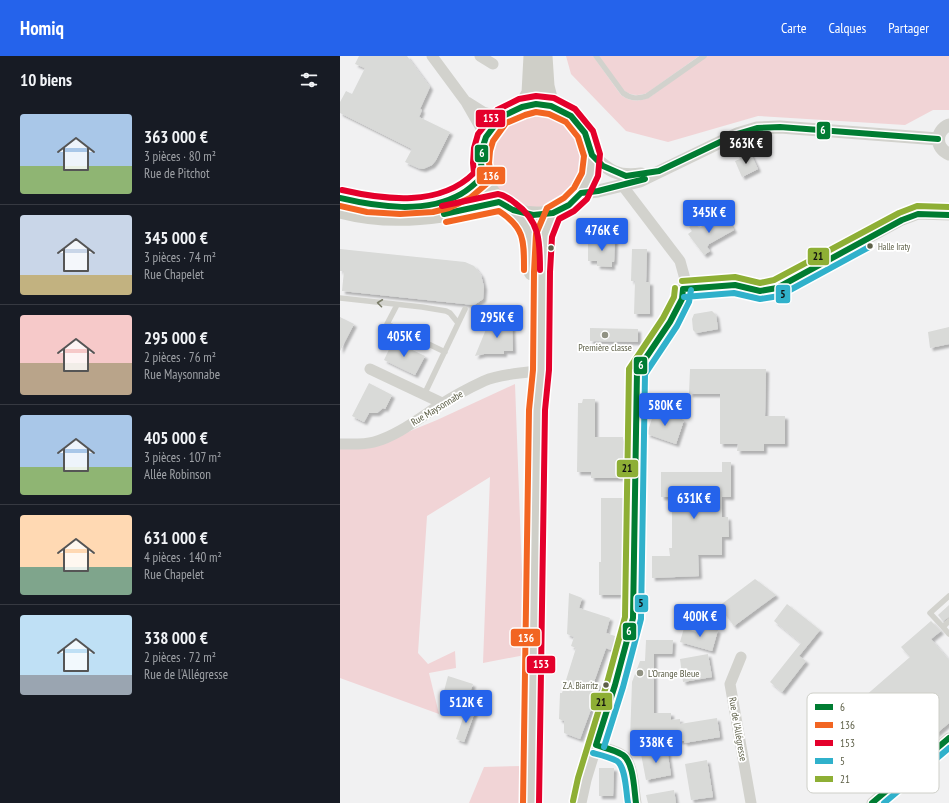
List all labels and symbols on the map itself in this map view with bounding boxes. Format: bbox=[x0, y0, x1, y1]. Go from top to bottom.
line badge: 153 bbox=[475, 109, 506, 128]
text: 153 bbox=[483, 111, 499, 125]
line badge: 6 bbox=[816, 121, 831, 140]
text: 6 bbox=[820, 123, 826, 137]
pin: 363K € bbox=[713, 131, 779, 165]
line badge: 6 bbox=[474, 144, 489, 163]
text: 6 bbox=[479, 146, 485, 160]
line badge: 136 bbox=[476, 166, 506, 185]
text: 136 bbox=[483, 169, 499, 183]
pin: 345K € bbox=[676, 200, 742, 234]
pin: 476K € bbox=[569, 218, 635, 252]
marker: Halle Iraty bbox=[865, 241, 875, 251]
place label: Halle Iraty bbox=[878, 241, 911, 252]
unlabelled marker bbox=[546, 243, 556, 253]
line badge: 21 bbox=[807, 247, 830, 266]
text: 21 bbox=[813, 249, 823, 263]
line badge: 5 bbox=[775, 284, 791, 304]
text: 5 bbox=[780, 287, 786, 301]
one-way arrow bbox=[377, 299, 383, 308]
pin: 295K € bbox=[464, 305, 530, 339]
pin: 405K € bbox=[371, 324, 437, 358]
marker: Première classe bbox=[600, 330, 610, 340]
place label: Première classe bbox=[578, 341, 632, 354]
line badge: 6 bbox=[633, 356, 648, 375]
text: 6 bbox=[638, 358, 644, 372]
street label: Rue Maysonnabe bbox=[409, 387, 465, 429]
pin: 580K € bbox=[632, 393, 698, 427]
line badge: 21 bbox=[616, 459, 639, 478]
text: 21 bbox=[622, 461, 632, 475]
pin: 631K € bbox=[661, 486, 727, 520]
line badge: 5 bbox=[634, 594, 649, 613]
text: 5 bbox=[638, 596, 644, 610]
pin: 400K € bbox=[667, 604, 733, 638]
line badge: 6 bbox=[622, 622, 637, 641]
text: 6 bbox=[626, 624, 632, 638]
line badge: 136 bbox=[510, 628, 541, 647]
text: 136 bbox=[518, 631, 534, 645]
line badge: 153 bbox=[526, 655, 556, 674]
text: 153 bbox=[533, 657, 549, 671]
place label: L'Orange Bleue bbox=[648, 667, 699, 680]
marker: L'Orange Bleue bbox=[635, 668, 645, 678]
place label: Z.A. Biarritz bbox=[563, 680, 598, 691]
marker: Z.A. Biarritz bbox=[601, 680, 611, 690]
pin: 512K € bbox=[433, 690, 499, 724]
line badge: 21 bbox=[590, 692, 613, 711]
legend bbox=[807, 693, 939, 793]
text: 21 bbox=[596, 695, 606, 709]
street label: Rue de l'Allégresse bbox=[726, 696, 750, 762]
text: 6 bbox=[840, 700, 845, 714]
text: 136 bbox=[840, 718, 855, 732]
pin: 338K € bbox=[623, 730, 689, 764]
text: 153 bbox=[840, 736, 855, 750]
text: 5 bbox=[840, 754, 845, 768]
text: 21 bbox=[840, 772, 850, 786]

